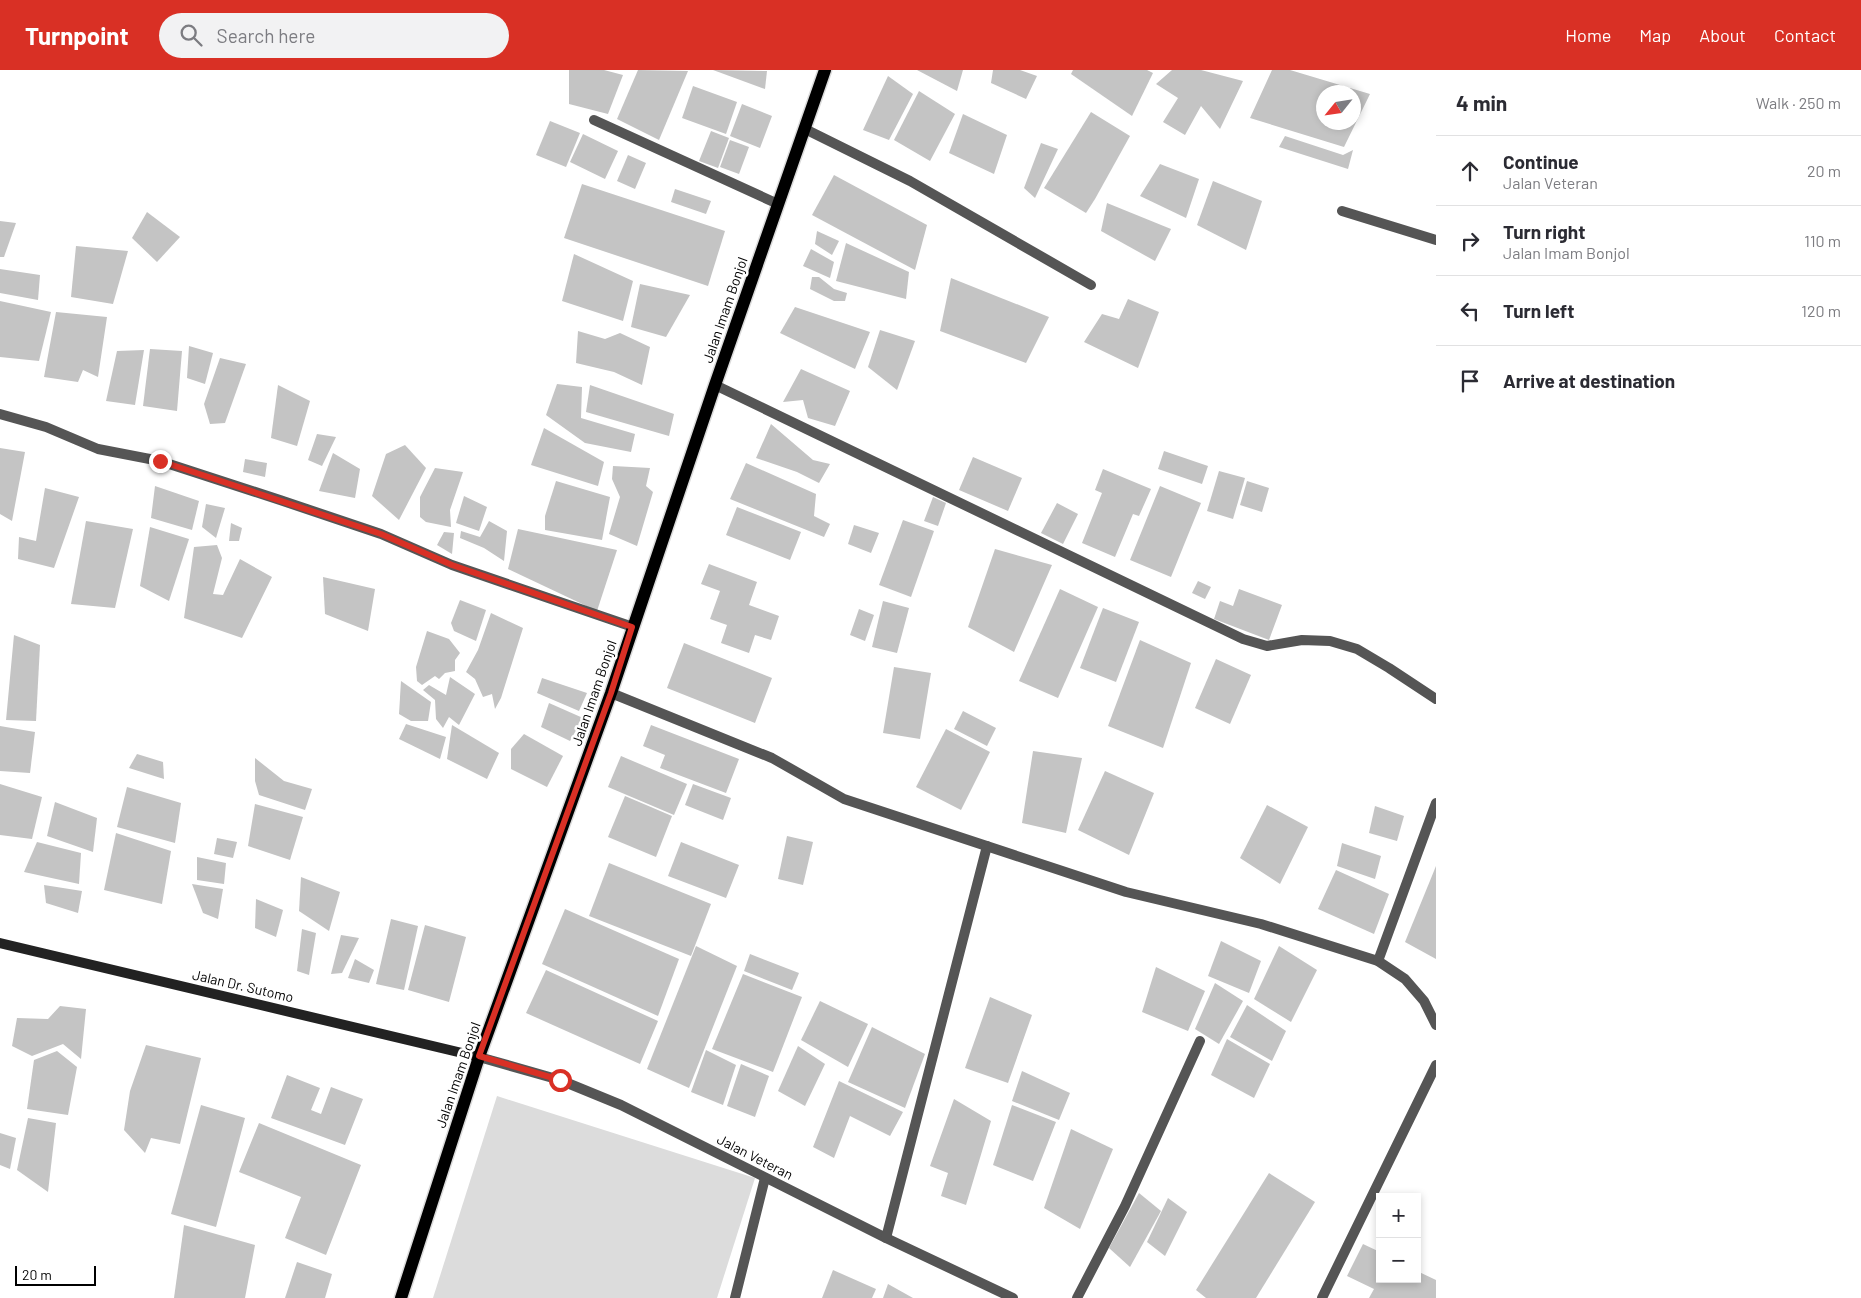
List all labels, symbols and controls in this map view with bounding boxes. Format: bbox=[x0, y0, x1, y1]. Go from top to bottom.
search box bbox=[159, 13, 509, 58]
text: Turnpoint bbox=[25, 21, 129, 50]
icon: search bbox=[177, 21, 205, 49]
text: Search here bbox=[217, 24, 315, 47]
text: Home bbox=[1565, 24, 1611, 46]
text: Map bbox=[1639, 24, 1671, 46]
text: About bbox=[1699, 24, 1746, 46]
text: Contact bbox=[1774, 24, 1836, 46]
north arrow bbox=[1316, 85, 1361, 130]
text: 4 min bbox=[1456, 90, 1507, 115]
text: Walk · 250 m bbox=[1756, 93, 1841, 112]
text: Continue bbox=[1503, 150, 1579, 173]
icon: ahead bbox=[1456, 157, 1484, 185]
text: 20 m bbox=[1807, 161, 1841, 180]
text: Jalan Veteran bbox=[1503, 173, 1598, 192]
text: Turn right bbox=[1503, 220, 1585, 243]
icon: right bbox=[1456, 227, 1484, 255]
text: 110 m bbox=[1804, 231, 1841, 250]
text: Jalan Imam Bonjol bbox=[1503, 243, 1630, 262]
street label: Jalan Imam Bonjol bbox=[698, 255, 751, 365]
icon: left bbox=[1456, 297, 1484, 325]
text: Turn left bbox=[1503, 299, 1574, 322]
text: 120 m bbox=[1801, 301, 1841, 320]
icon: arrive bbox=[1456, 367, 1484, 395]
text: Arrive at destination bbox=[1503, 369, 1675, 392]
route end bbox=[149, 450, 172, 473]
street label: Jalan Imam Bonjol bbox=[567, 638, 620, 748]
street label: Jalan Dr. Sutomo bbox=[191, 966, 295, 1005]
street label: Jalan Imam Bonjol bbox=[431, 1020, 484, 1130]
route start bbox=[549, 1069, 572, 1092]
street label: Jalan Veteran bbox=[714, 1130, 796, 1183]
map controls bbox=[1376, 1193, 1421, 1283]
button: + bbox=[1376, 1193, 1421, 1238]
button: − bbox=[1376, 1238, 1421, 1283]
scale bar bbox=[15, 1263, 96, 1286]
text: 20 m bbox=[22, 1266, 52, 1283]

